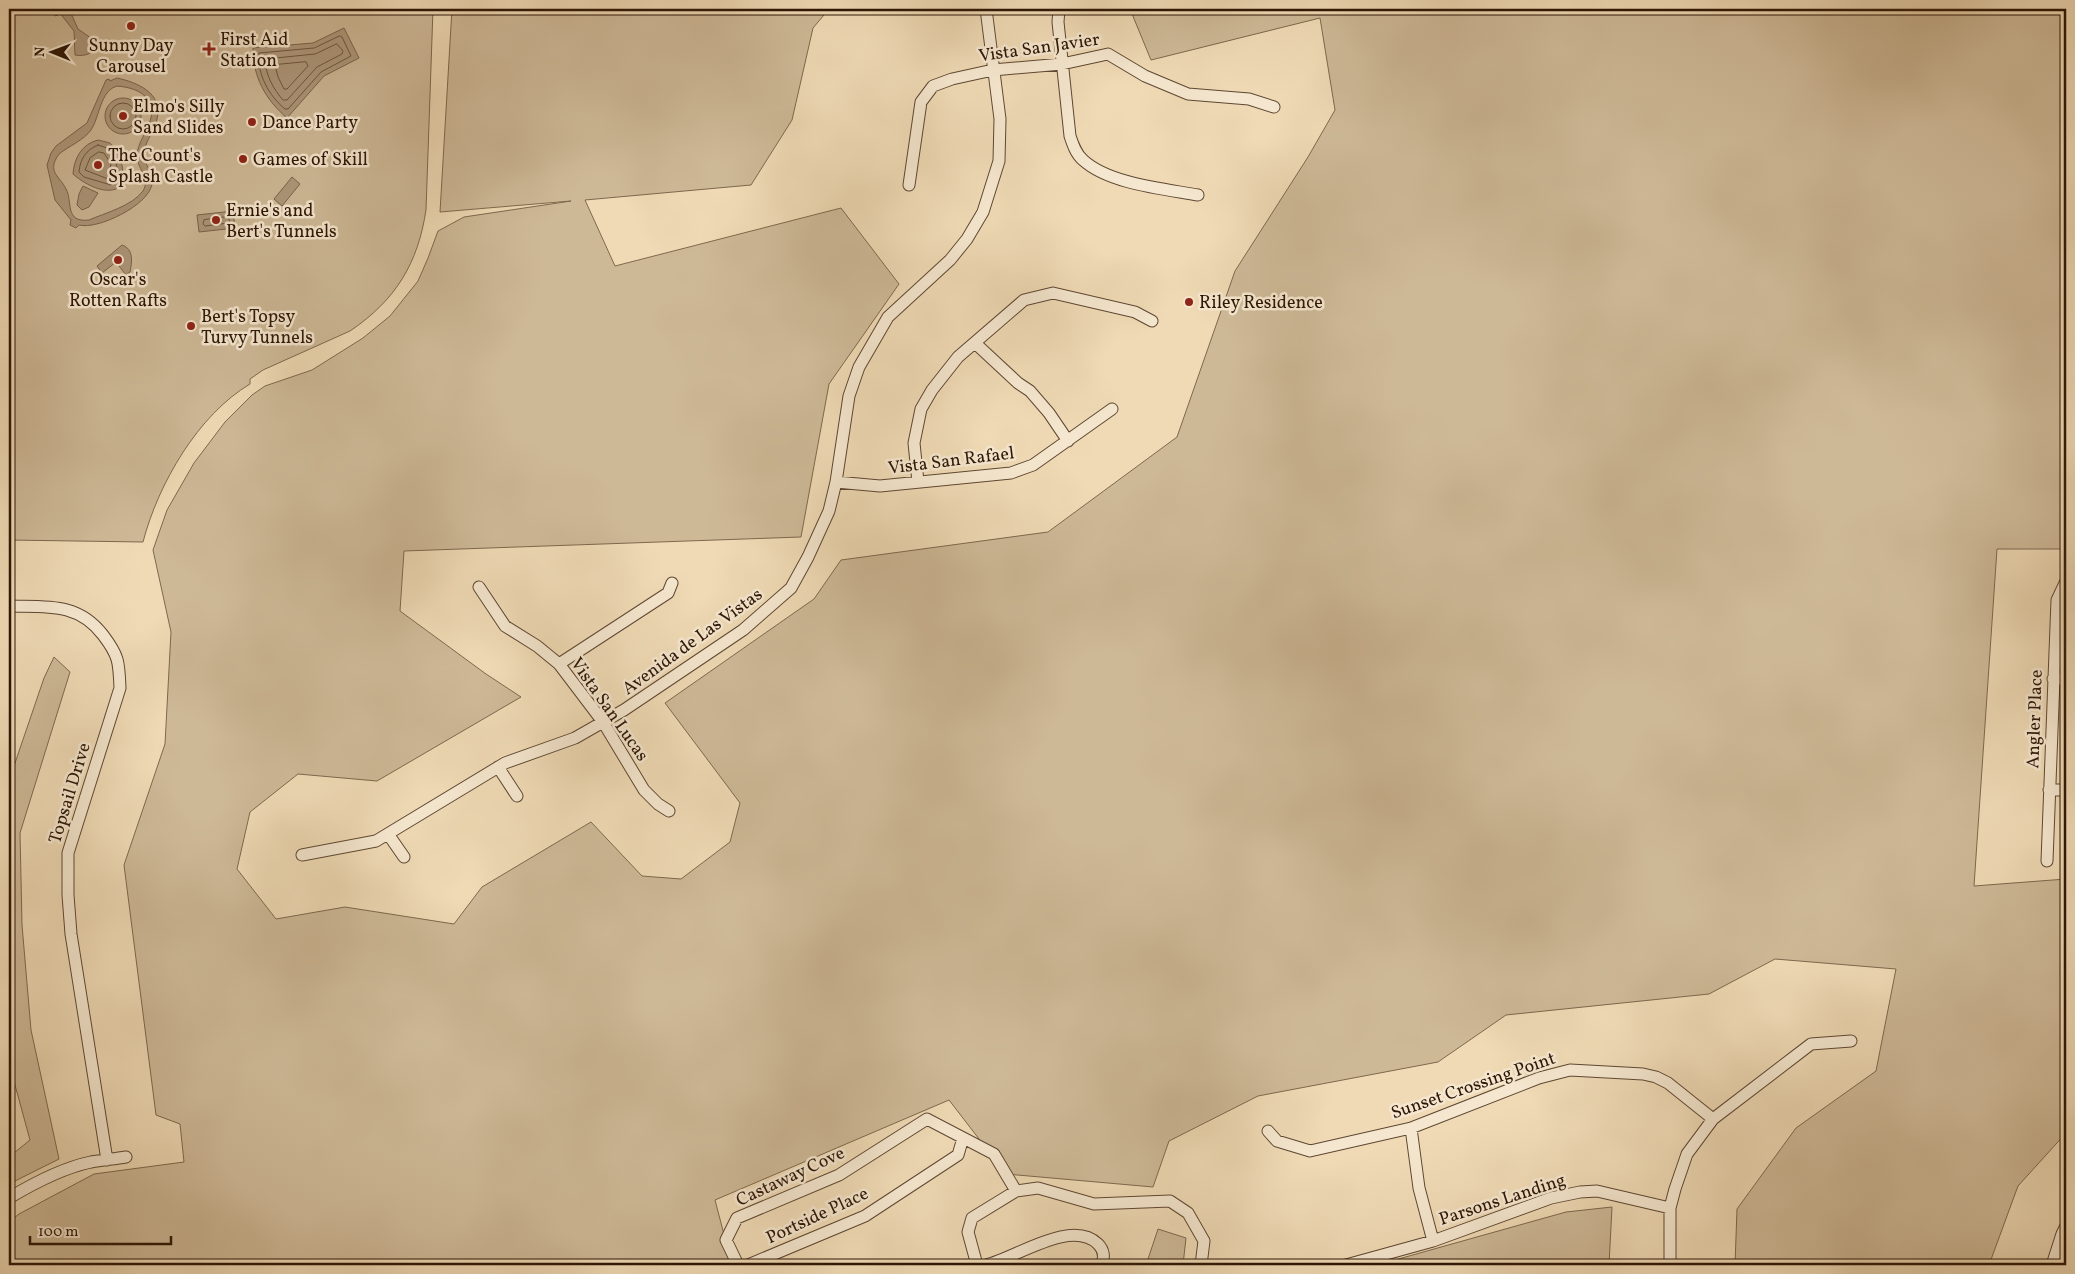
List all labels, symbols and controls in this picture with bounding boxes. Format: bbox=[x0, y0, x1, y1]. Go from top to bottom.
marker: Sunny Day Carousel bbox=[125, 20, 137, 32]
north arrow bbox=[28, 28, 78, 78]
place label: First Aid Station bbox=[220, 28, 288, 74]
street label: Vista San Javier bbox=[977, 28, 1102, 69]
place label: Sunny Day Carousel bbox=[89, 34, 174, 80]
marker: First Aid Station bbox=[202, 42, 216, 56]
text: N bbox=[31, 47, 50, 57]
place label: Elmo's Silly Sand Slides bbox=[133, 95, 225, 141]
marker: Elmo's Silly Sand Slides bbox=[117, 110, 129, 122]
place label: Dance Party bbox=[262, 111, 358, 136]
marker: Dance Party bbox=[246, 116, 258, 128]
place label: The Count's Splash Castle bbox=[108, 144, 213, 190]
place label: Games of Skill bbox=[253, 148, 368, 173]
marker: Games of Skill bbox=[237, 153, 249, 165]
marker: The Count's Splash Castle bbox=[92, 159, 104, 171]
place label: Ernie's and Bert's Tunnels bbox=[226, 199, 337, 245]
marker: Ernie's and Bert's Tunnels bbox=[210, 214, 222, 226]
marker: Oscar's Rotten Rafts bbox=[112, 254, 124, 266]
place label: Oscar's Rotten Rafts bbox=[69, 268, 167, 314]
place label: Riley Residence bbox=[1199, 291, 1323, 316]
marker: Riley Residence bbox=[1183, 296, 1195, 308]
place label: Bert's Topsy Turvy Tunnels bbox=[201, 305, 313, 351]
marker: Bert's Topsy Turvy Tunnels bbox=[185, 320, 197, 332]
street label: Vista San Rafael bbox=[887, 441, 1016, 482]
street label: Avenida de Las Vistas bbox=[618, 583, 768, 702]
street label: Vista San Lucas bbox=[564, 653, 654, 767]
street label: Angler Place bbox=[2021, 669, 2050, 769]
street label: Topsail Drive bbox=[43, 740, 98, 847]
street label: Sunset Crossing Point bbox=[1388, 1047, 1559, 1126]
street label: Castaway Cove bbox=[732, 1141, 849, 1213]
street label: Parsons Landing bbox=[1436, 1168, 1569, 1233]
street label: Portside Place bbox=[762, 1182, 873, 1251]
scale bar bbox=[30, 1214, 171, 1246]
text: 100 m bbox=[38, 1222, 78, 1243]

